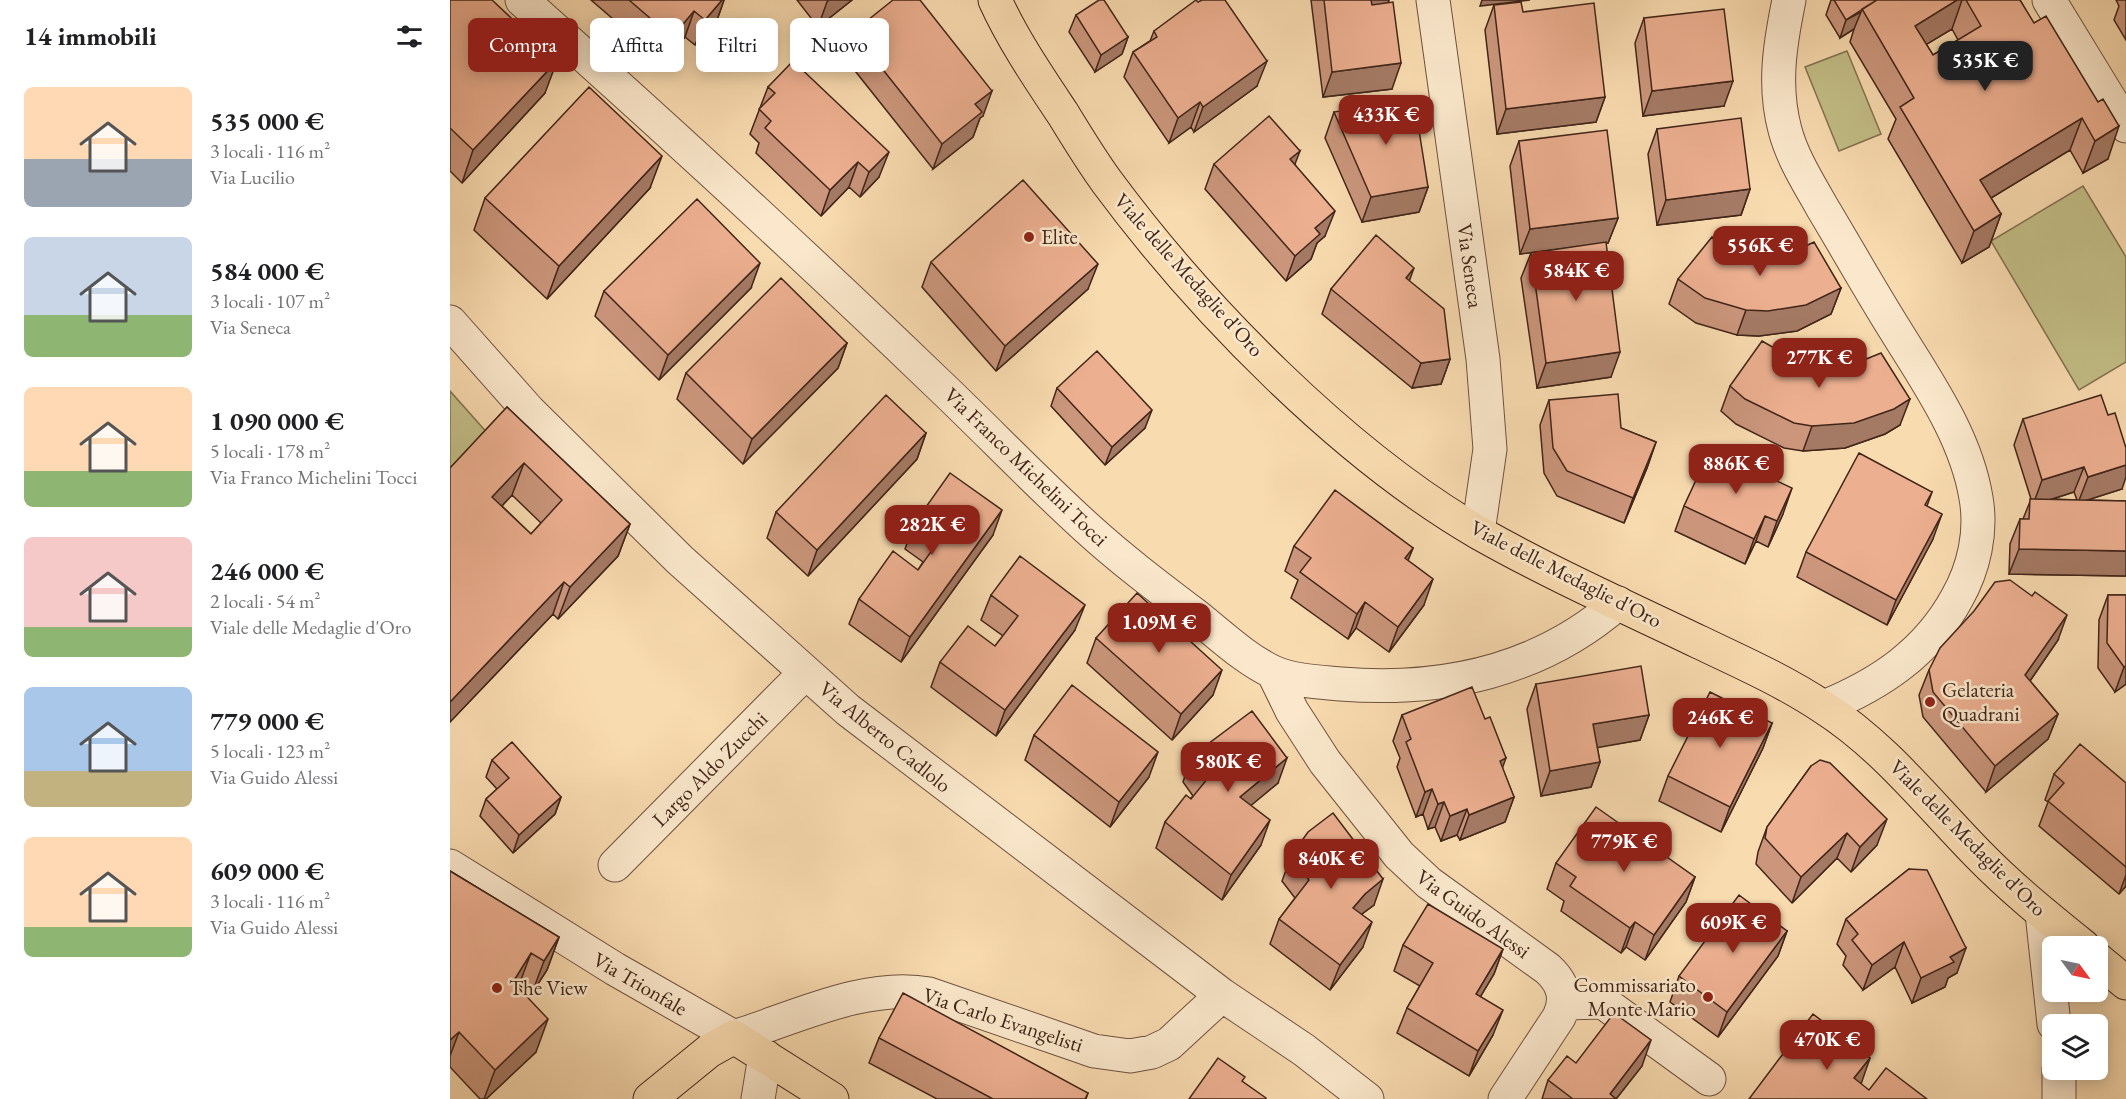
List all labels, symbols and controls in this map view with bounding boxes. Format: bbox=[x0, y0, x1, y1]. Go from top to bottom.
chip: Compra bbox=[468, 18, 578, 72]
chip: Affitta bbox=[590, 18, 684, 72]
chip: Filtri bbox=[696, 18, 778, 72]
chip: Nuovo bbox=[790, 18, 889, 72]
text: 14 immobili bbox=[24, 19, 157, 53]
icon: filters bbox=[393, 20, 426, 53]
pin: 535K € bbox=[1936, 41, 2034, 92]
text: 535K € bbox=[1952, 47, 2018, 73]
pin: 433K € bbox=[1337, 95, 1435, 146]
text: 433K € bbox=[1353, 101, 1419, 127]
text: 535 000 € bbox=[210, 104, 324, 138]
icon: home bbox=[72, 111, 144, 183]
text: 3 locali · 116 m² bbox=[210, 138, 330, 164]
text: Via Lucilio bbox=[210, 164, 295, 190]
street label: Viale delle Medaglie d'Oro bbox=[1109, 187, 1270, 362]
street label: Via Seneca bbox=[1451, 222, 1490, 311]
place label: Elite bbox=[1041, 223, 1078, 250]
pin: 556K € bbox=[1711, 226, 1809, 277]
marker: Elite bbox=[1022, 230, 1036, 244]
text: 556K € bbox=[1727, 232, 1793, 258]
pin: 584K € bbox=[1527, 251, 1625, 302]
text: 584 000 € bbox=[210, 254, 324, 288]
text: 584K € bbox=[1543, 257, 1609, 283]
icon: home bbox=[72, 261, 144, 333]
text: 3 locali · 107 m² bbox=[210, 288, 330, 314]
text: Via Seneca bbox=[210, 314, 291, 340]
pin: 277K € bbox=[1770, 338, 1868, 389]
text: 277K € bbox=[1786, 344, 1852, 370]
street label: Via Franco Michelini Tocci bbox=[939, 381, 1114, 552]
text: 1 090 000 € bbox=[210, 404, 344, 438]
icon: home bbox=[72, 411, 144, 483]
text: 5 locali · 178 m² bbox=[210, 438, 330, 464]
pin: 886K € bbox=[1687, 444, 1785, 495]
text: 886K € bbox=[1703, 450, 1769, 476]
text: Via Franco Michelini Tocci bbox=[210, 464, 417, 490]
pin: 282K € bbox=[883, 505, 981, 556]
text: 282K € bbox=[899, 511, 965, 537]
street label: Viale delle Medaglie d'Oro bbox=[1466, 514, 1667, 634]
text: 246 000 € bbox=[210, 554, 324, 588]
icon: home bbox=[72, 561, 144, 633]
text: 2 locali · 54 m² bbox=[210, 588, 321, 614]
pin: 1.09M € bbox=[1104, 603, 1214, 654]
text: 1.09M € bbox=[1122, 609, 1196, 635]
text: Viale delle Medaglie d'Oro bbox=[210, 614, 411, 640]
street label: Via Alberto Cadlolo bbox=[814, 675, 957, 798]
place label: Gelateria Quadrani bbox=[1942, 676, 2020, 728]
marker: Gelateria Quadrani bbox=[1923, 695, 1937, 709]
pin: 246K € bbox=[1671, 698, 1769, 749]
text: 779 000 € bbox=[210, 704, 324, 738]
text: 246K € bbox=[1687, 704, 1753, 730]
street label: Largo Aldo Zucchi bbox=[646, 705, 773, 832]
icon: home bbox=[72, 711, 144, 783]
text: 5 locali · 123 m² bbox=[210, 738, 330, 764]
pin: 580K € bbox=[1179, 742, 1277, 793]
text: 580K € bbox=[1195, 748, 1261, 774]
street label: Viale delle Medaglie d'Oro bbox=[1884, 753, 2053, 922]
text: Via Guido Alessi bbox=[210, 764, 338, 790]
pin: 779K € bbox=[1575, 822, 1673, 873]
text: 779K € bbox=[1591, 828, 1657, 854]
pin: 840K € bbox=[1282, 839, 1380, 890]
text: 840K € bbox=[1298, 845, 1364, 871]
text: 609 000 € bbox=[210, 854, 324, 888]
icon: home bbox=[72, 861, 144, 933]
street label: Via Guido Alessi bbox=[1411, 863, 1536, 964]
text: 3 locali · 116 m² bbox=[210, 888, 330, 914]
pin: 609K € bbox=[1684, 903, 1782, 954]
text: 609K € bbox=[1700, 909, 1766, 935]
text: Via Guido Alessi bbox=[210, 914, 338, 940]
north arrow bbox=[2042, 936, 2108, 1002]
map controls bbox=[2042, 936, 2108, 1080]
street label: Via Trionfale bbox=[588, 946, 692, 1021]
place label: Commissariato Monte Mario bbox=[1573, 971, 1696, 1022]
place label: The View bbox=[509, 974, 588, 1001]
marker: The View bbox=[490, 981, 504, 995]
street label: Via Carlo Evangelisti bbox=[920, 981, 1087, 1058]
marker: Commissariato Monte Mario bbox=[1701, 990, 1715, 1004]
button: layers bbox=[2042, 1014, 2108, 1080]
pin: 470K € bbox=[1778, 1020, 1876, 1071]
text: 470K € bbox=[1794, 1026, 1860, 1052]

